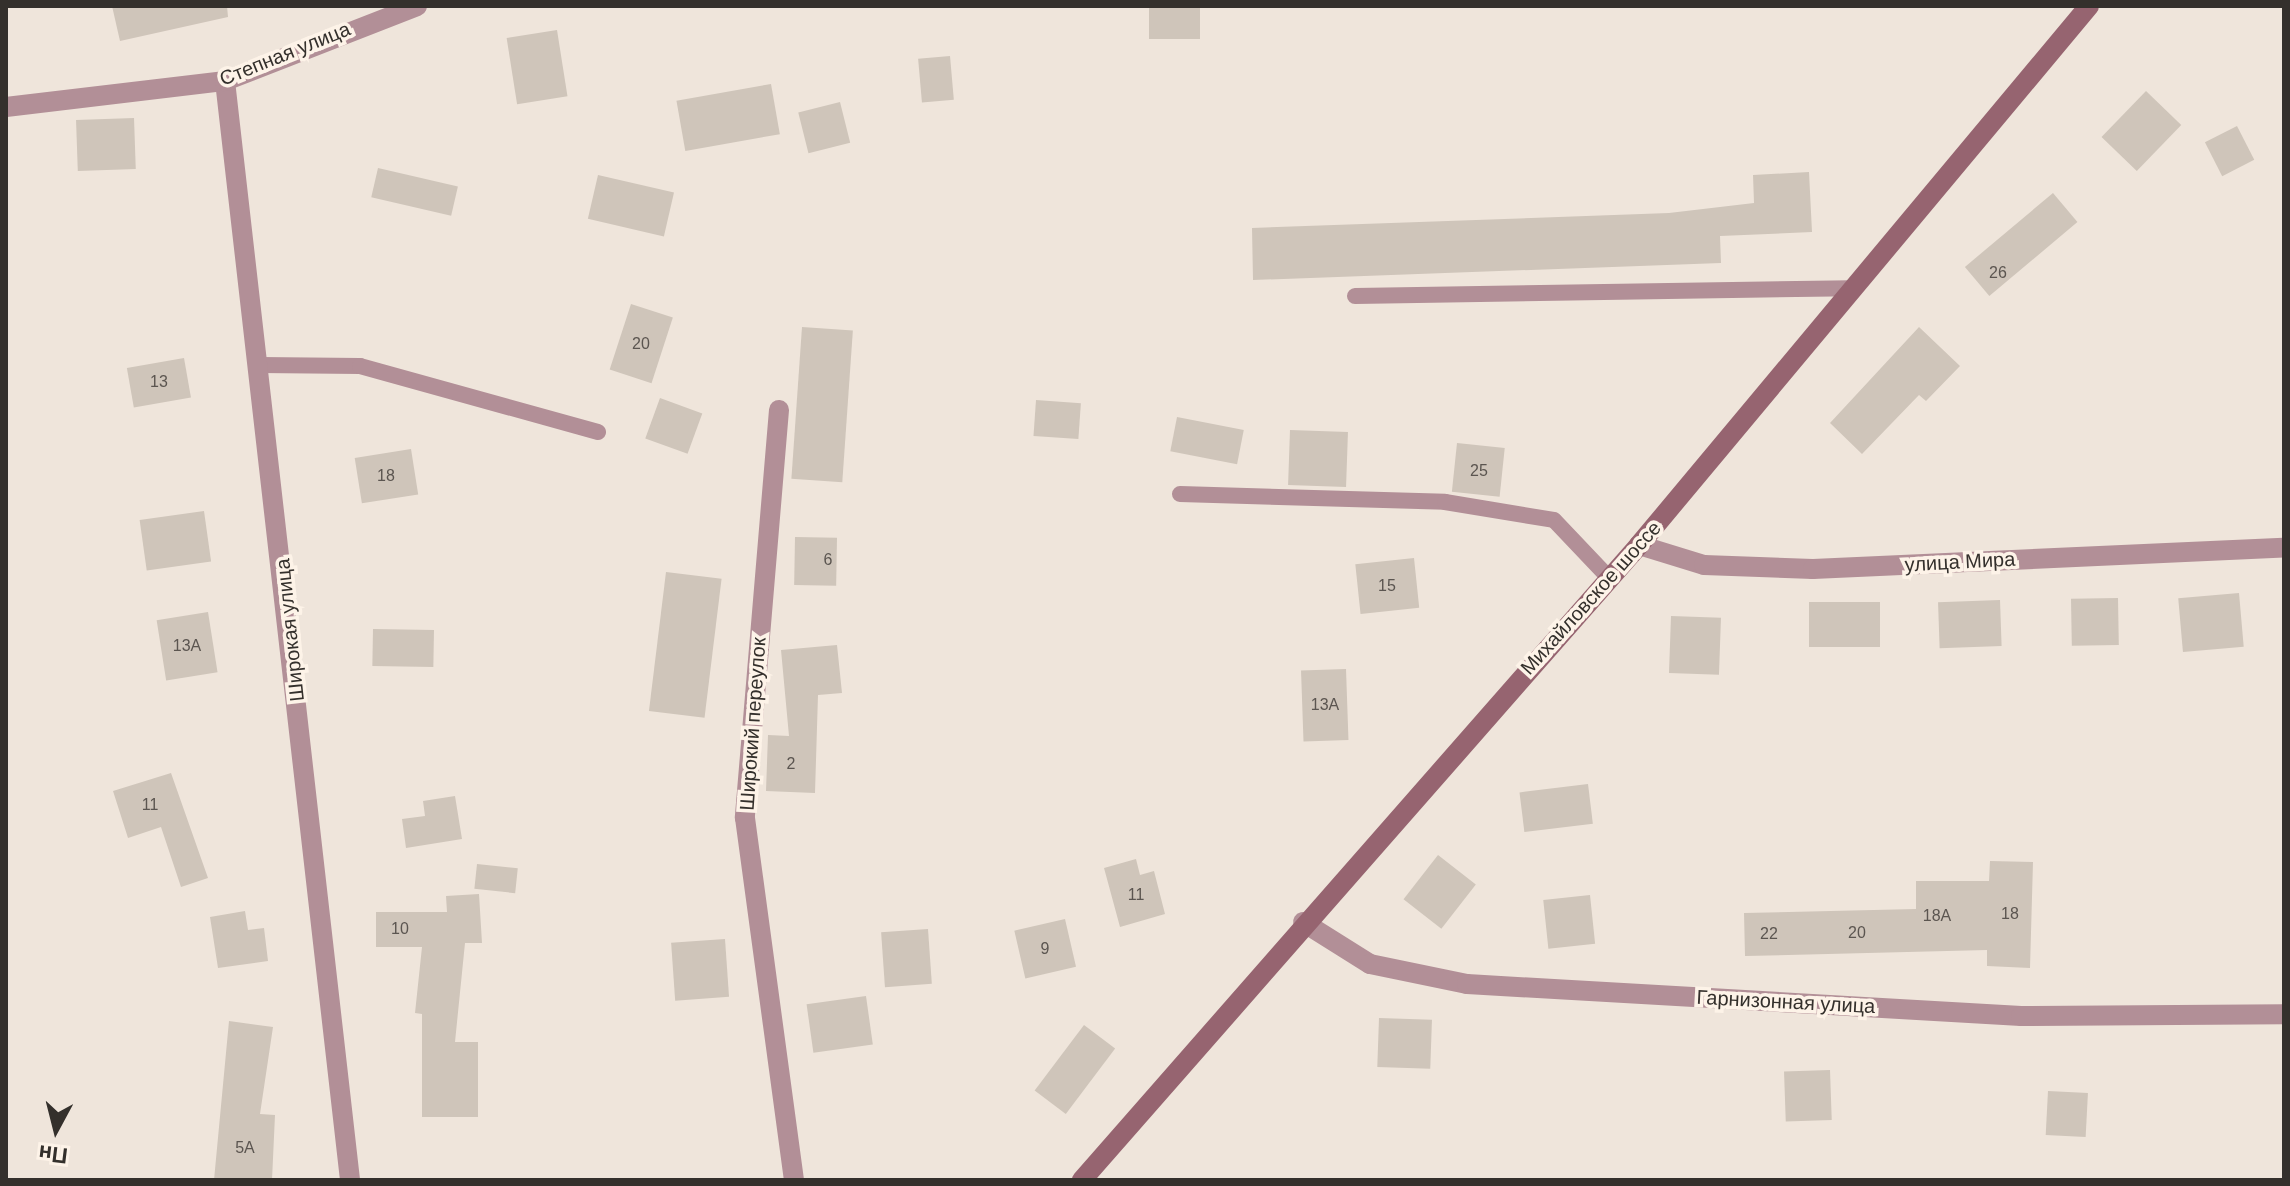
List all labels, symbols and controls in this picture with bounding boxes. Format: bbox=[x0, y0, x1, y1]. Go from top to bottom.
street label: Степная улица bbox=[216, 17, 354, 91]
house number: 26 bbox=[1989, 263, 2007, 283]
house number: 20 bbox=[632, 334, 650, 354]
house number: 13 bbox=[150, 372, 168, 392]
house number: 25 bbox=[1470, 461, 1488, 481]
house number: 18 bbox=[377, 466, 395, 486]
street label: Михайловское шоссе bbox=[1516, 516, 1666, 680]
street label: улица Мира bbox=[1904, 547, 2016, 577]
house number: 6 bbox=[824, 550, 832, 570]
street label: Широкая улица bbox=[271, 557, 309, 703]
house number: 15 bbox=[1378, 576, 1396, 596]
house number: 13А bbox=[173, 636, 201, 656]
street label: Широкий переулок bbox=[735, 637, 771, 811]
house number: 13А bbox=[1311, 695, 1339, 715]
house number: 2 bbox=[787, 754, 795, 774]
house number: 11 bbox=[142, 795, 158, 815]
house number: 11 bbox=[1128, 885, 1144, 905]
house number: 18 bbox=[2001, 904, 2019, 924]
house number: 18А bbox=[1923, 906, 1951, 926]
house number: 10 bbox=[391, 919, 409, 939]
house number: 20 bbox=[1848, 923, 1866, 943]
house number: 22 bbox=[1760, 924, 1778, 944]
house number: 9 bbox=[1041, 939, 1049, 959]
street label: Гарнизонная улица bbox=[1696, 985, 1876, 1019]
north arrow bbox=[16, 1090, 96, 1170]
house number: 5А bbox=[235, 1138, 255, 1158]
text: Пн bbox=[37, 1140, 69, 1168]

